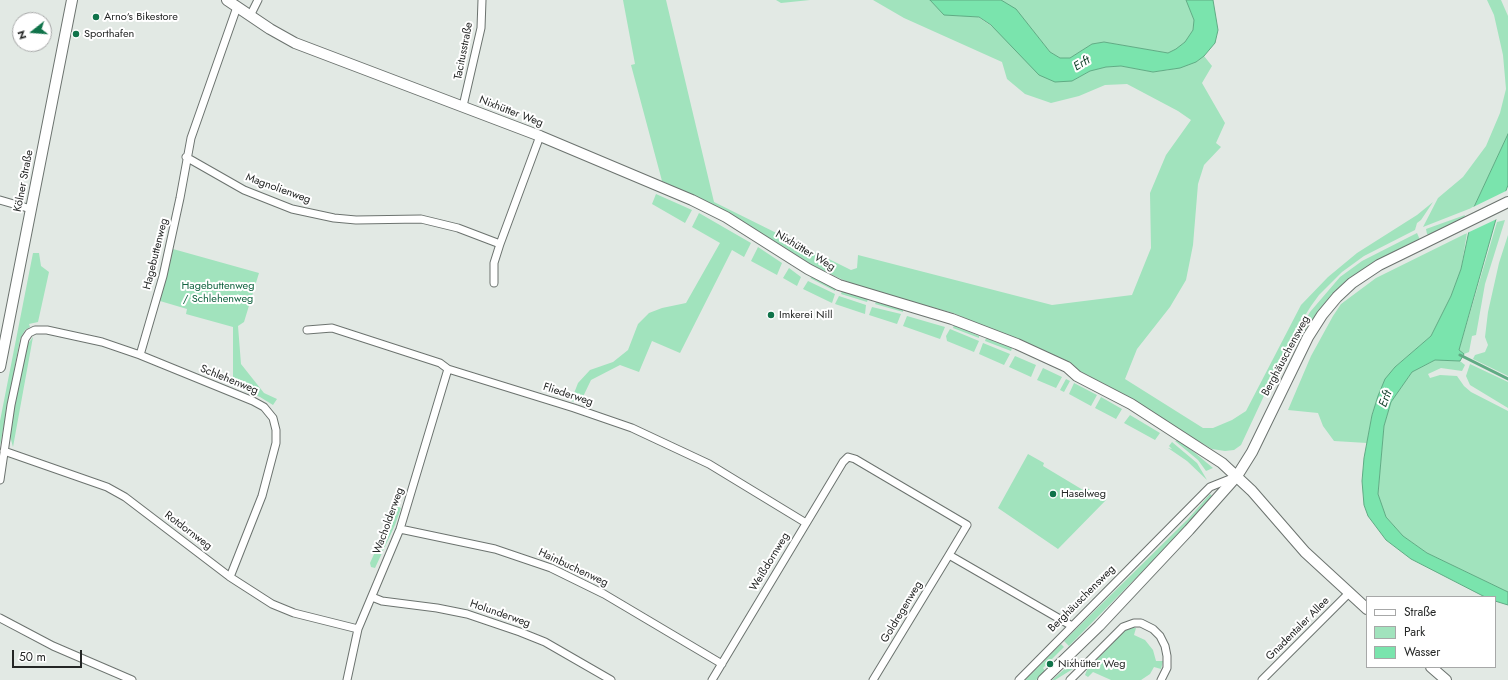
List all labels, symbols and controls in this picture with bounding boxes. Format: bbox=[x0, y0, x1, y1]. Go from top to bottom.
place label: Arno‘s Bikestore bbox=[104, 10, 178, 24]
north arrow bbox=[12, 12, 52, 52]
marker: Arno‘s Bikestore bbox=[91, 12, 101, 22]
street label: Tacitusstraße bbox=[452, 21, 476, 81]
place label: Sporthafen bbox=[84, 27, 134, 41]
text: N bbox=[13, 29, 30, 42]
marker: Sporthafen bbox=[71, 29, 81, 39]
water label: Erft bbox=[1071, 54, 1093, 74]
street label: Nixhütter Weg bbox=[477, 94, 545, 130]
street label: Kölner Straße bbox=[12, 149, 36, 213]
street label: Magnolienweg bbox=[244, 171, 312, 207]
street label: Hagebuttenweg bbox=[141, 217, 171, 291]
street label: Nixhütter Weg bbox=[773, 228, 837, 274]
park label: Hagebuttenweg / Schlehenweg bbox=[181, 279, 255, 305]
place label: Imkerei Nill bbox=[779, 308, 832, 322]
marker: Imkerei Nill bbox=[766, 310, 776, 320]
street label: Berghäuschensweg bbox=[1259, 314, 1313, 398]
street label: Schlehenweg bbox=[198, 362, 260, 398]
street label: Fliederweg bbox=[541, 381, 595, 409]
water label: Erft bbox=[1376, 389, 1396, 409]
street label: Wacholderweg bbox=[371, 486, 407, 556]
place label: Haselweg bbox=[1061, 487, 1106, 501]
marker: Haselweg bbox=[1048, 489, 1058, 499]
street label: Rotdornweg bbox=[162, 509, 214, 553]
street label: Weißdornweg bbox=[747, 530, 793, 594]
street label: Hainbuchenweg bbox=[536, 546, 610, 590]
street label: Berghäuschensweg bbox=[1046, 563, 1118, 635]
street label: Goldregenweg bbox=[878, 579, 926, 645]
street label: Gnadentaler Allee bbox=[1264, 595, 1332, 663]
legend bbox=[1366, 596, 1496, 668]
street label: Holunderweg bbox=[468, 597, 532, 631]
text: Straße bbox=[1404, 603, 1436, 621]
text: Park bbox=[1404, 623, 1425, 641]
scale bar bbox=[14, 642, 84, 668]
text: Wasser bbox=[1404, 643, 1440, 661]
text: 50 m bbox=[19, 648, 46, 666]
place label: Nixhütter Weg bbox=[1058, 657, 1126, 671]
marker: Nixhütter Weg bbox=[1045, 659, 1055, 669]

